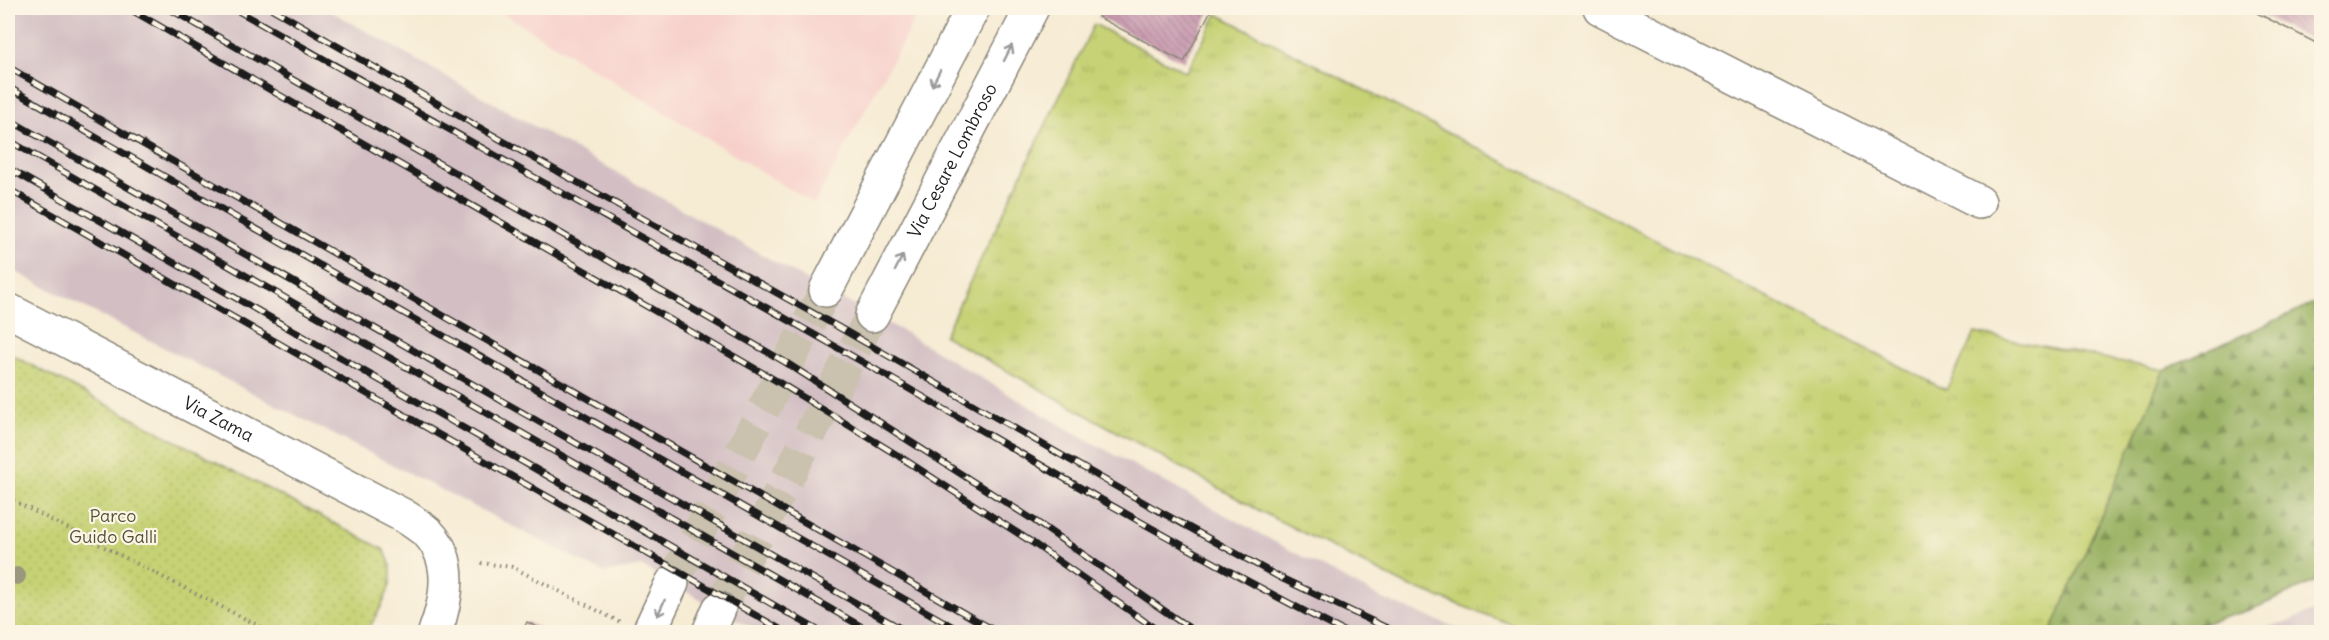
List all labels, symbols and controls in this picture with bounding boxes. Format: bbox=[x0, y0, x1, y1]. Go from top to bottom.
one-way arrow bbox=[1003, 44, 1014, 62]
one-way arrow bbox=[930, 69, 942, 86]
street label: Via Cesare Lombroso bbox=[902, 79, 1002, 242]
one-way arrow bbox=[893, 255, 905, 272]
street label: Via Zama bbox=[179, 391, 258, 447]
park label: Parco Guido Galli bbox=[69, 504, 157, 548]
one-way arrow bbox=[654, 598, 666, 616]

